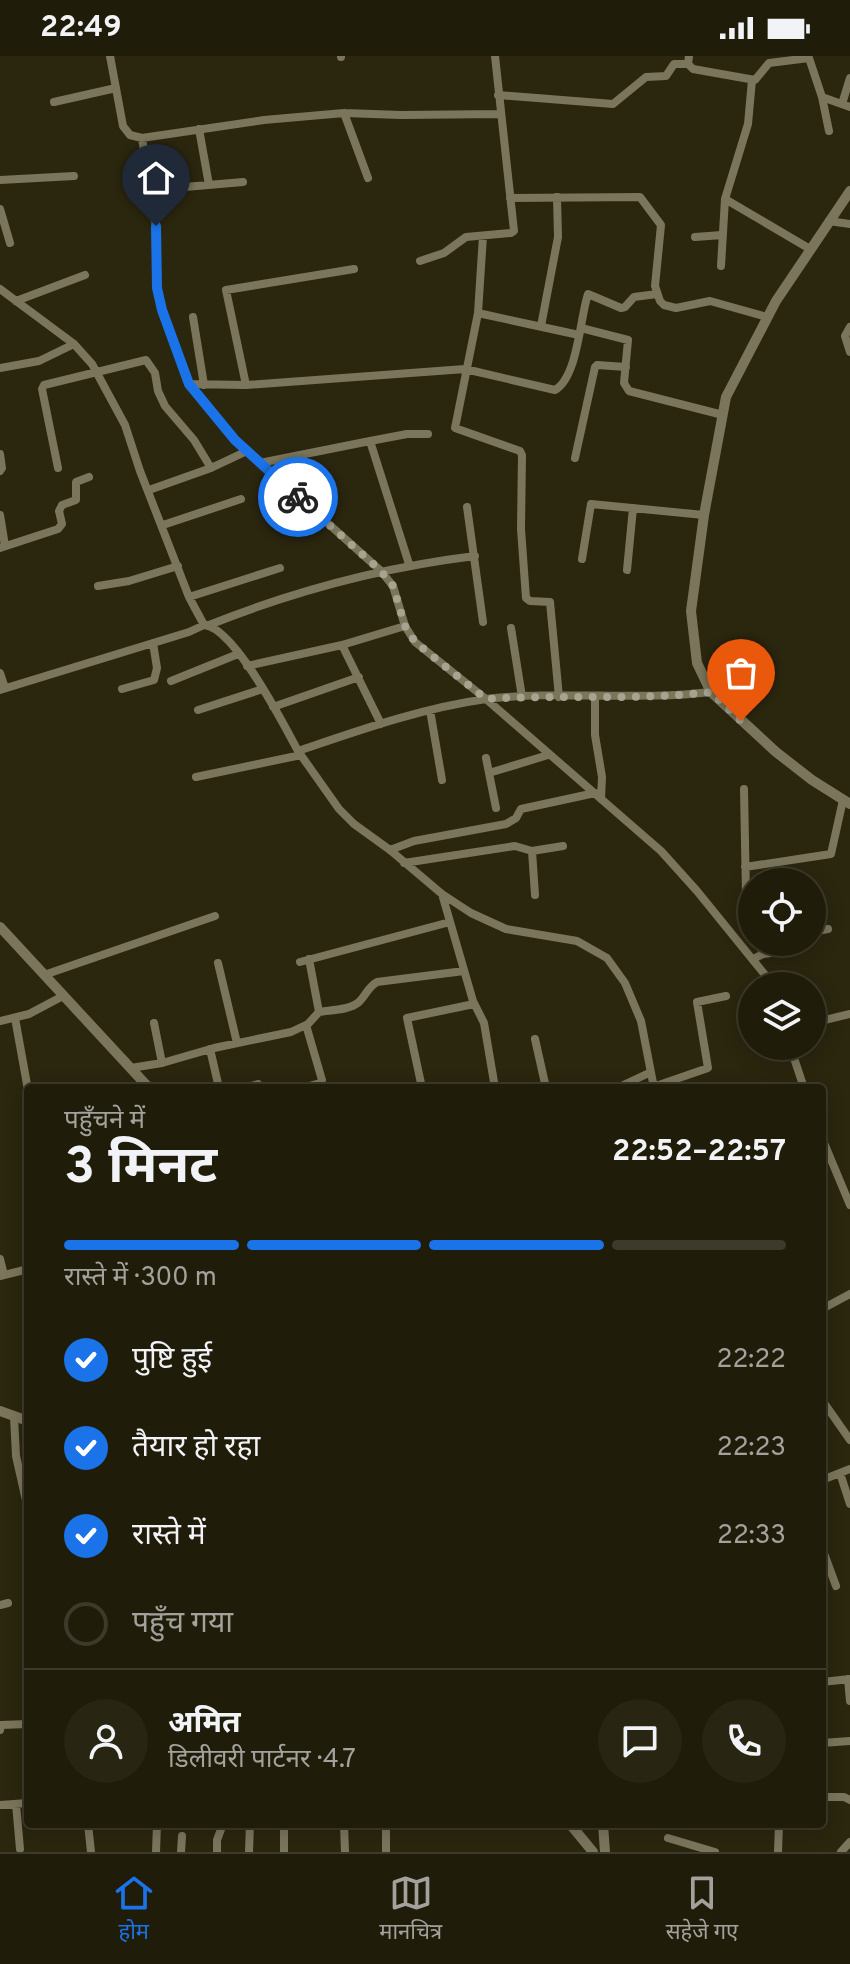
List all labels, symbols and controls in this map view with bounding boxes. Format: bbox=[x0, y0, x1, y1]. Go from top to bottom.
text: 22:49 bbox=[40, 10, 122, 47]
pin bbox=[122, 144, 190, 226]
icon: home bbox=[134, 156, 178, 200]
courier bbox=[258, 457, 338, 537]
icon: bike bbox=[276, 475, 320, 519]
pin bbox=[707, 639, 775, 721]
icon: bag bbox=[719, 651, 763, 695]
map controls bbox=[738, 868, 826, 1060]
button: locate bbox=[738, 868, 826, 956]
button: layers bbox=[738, 972, 826, 1060]
text: पहुँचने में bbox=[64, 1105, 145, 1138]
text: 22:52–22:57 bbox=[612, 1134, 786, 1171]
text: 3 मिनट bbox=[64, 1136, 217, 1202]
text: रास्ते में · 300 m bbox=[64, 1262, 217, 1295]
icon: check bbox=[64, 1338, 108, 1382]
text: पुष्टि हुई bbox=[132, 1342, 212, 1379]
text: 22:22 bbox=[717, 1344, 786, 1377]
icon: check bbox=[64, 1426, 108, 1470]
text: तैयार हो रहा bbox=[132, 1430, 260, 1467]
text: 22:23 bbox=[717, 1432, 786, 1465]
icon: check bbox=[64, 1514, 108, 1558]
text: रास्ते में bbox=[132, 1518, 206, 1555]
text: 22:33 bbox=[717, 1520, 786, 1553]
text: पहुँच गया bbox=[132, 1606, 233, 1643]
button: person bbox=[64, 1699, 148, 1783]
button: chat bbox=[598, 1699, 682, 1783]
button: phone bbox=[702, 1699, 786, 1783]
text: अमित bbox=[168, 1706, 241, 1743]
text: डिलीवरी पार्टनर · 4.7 bbox=[168, 1744, 356, 1777]
tab: होम bbox=[112, 1871, 156, 1948]
tab: मानचित्र bbox=[379, 1871, 442, 1948]
tab: सहेजे गए bbox=[666, 1871, 738, 1948]

